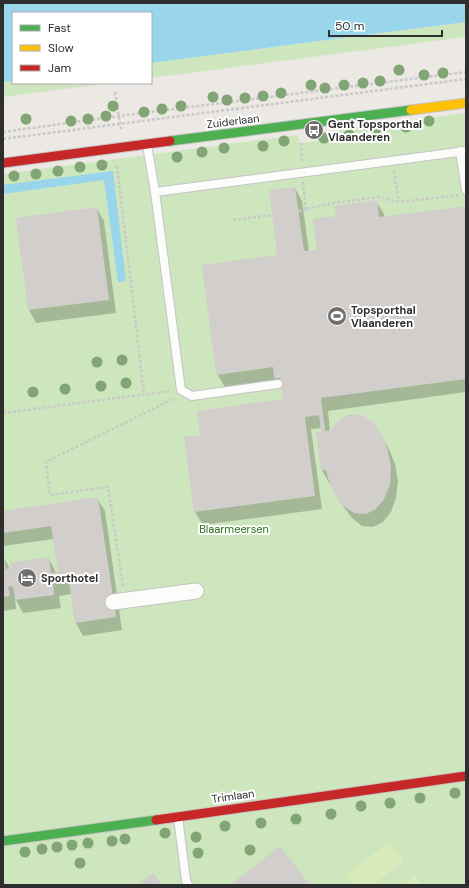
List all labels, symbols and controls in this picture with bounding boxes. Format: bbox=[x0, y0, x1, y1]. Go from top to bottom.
legend bbox=[12, 12, 152, 84]
scale bar bbox=[329, 12, 442, 38]
text: 50 m bbox=[335, 18, 364, 34]
text: Fast bbox=[48, 20, 71, 36]
text: Slow bbox=[48, 40, 74, 56]
text: Jam bbox=[48, 60, 71, 76]
street label: Zuiderlaan bbox=[206, 111, 260, 131]
place label: Gent Topsporthal Vlaanderen bbox=[328, 117, 422, 144]
bus stop icon: Gent Topsporthal Vlaanderen bbox=[303, 119, 325, 141]
place label: Topsporthal Vlaanderen bbox=[351, 303, 416, 330]
sports icon: Topsporthal Vlaanderen bbox=[326, 305, 348, 327]
park label: Blaarmeersen bbox=[199, 522, 269, 536]
hotel icon: Sporthotel bbox=[16, 567, 38, 589]
place label: Sporthotel bbox=[41, 571, 98, 585]
street label: Trimlaan bbox=[211, 786, 255, 806]

